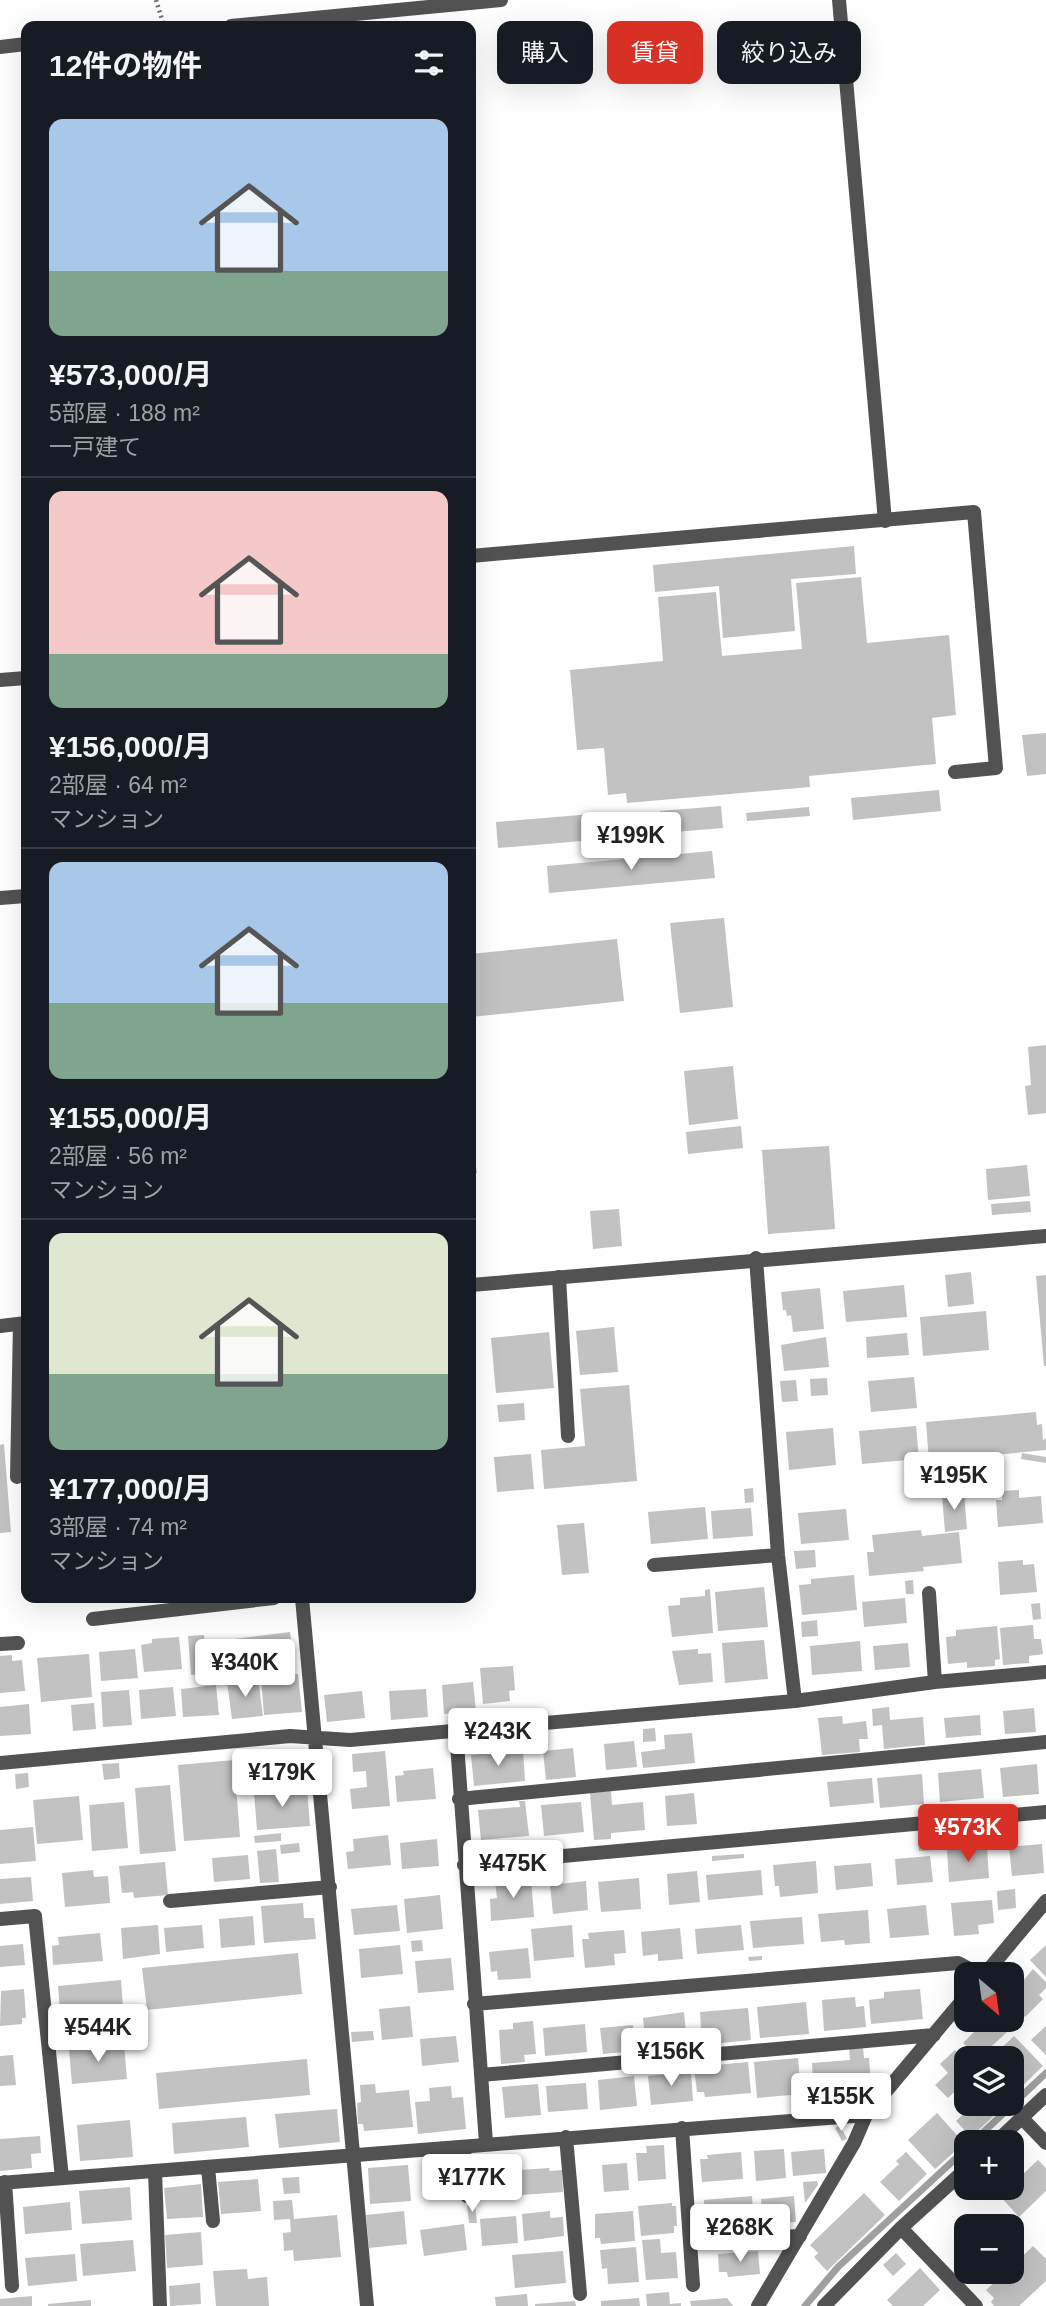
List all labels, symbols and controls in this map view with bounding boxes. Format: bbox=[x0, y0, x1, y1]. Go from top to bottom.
chip: 購入 bbox=[497, 21, 593, 84]
chip: 賃貸 bbox=[607, 21, 703, 84]
chip: 絞り込み bbox=[717, 21, 861, 84]
icon: filters bbox=[410, 44, 448, 82]
text: 12件の物件 bbox=[49, 49, 202, 82]
icon: home bbox=[186, 165, 312, 291]
text: ¥573,000/月 bbox=[49, 358, 212, 391]
text: 5部屋 · 188 m² bbox=[49, 400, 200, 426]
text: 一戸建て bbox=[49, 434, 141, 460]
icon: home bbox=[186, 537, 312, 663]
text: ¥156,000/月 bbox=[49, 730, 212, 763]
text: 2部屋 · 64 m² bbox=[49, 772, 187, 798]
text: マンション bbox=[49, 806, 164, 832]
pin: ¥199K bbox=[582, 812, 680, 872]
text: ¥199K bbox=[597, 822, 665, 848]
icon: home bbox=[186, 908, 312, 1034]
text: ¥155,000/月 bbox=[49, 1101, 212, 1134]
text: 2部屋 · 56 m² bbox=[49, 1143, 187, 1169]
text: マンション bbox=[49, 1177, 164, 1203]
icon: home bbox=[186, 1279, 312, 1405]
pin: ¥195K bbox=[905, 1452, 1003, 1512]
text: ¥195K bbox=[920, 1462, 988, 1488]
text: ¥177,000/月 bbox=[49, 1472, 212, 1505]
text: 3部屋 · 74 m² bbox=[49, 1514, 187, 1540]
text: マンション bbox=[49, 1548, 164, 1574]
pin: ¥340K bbox=[196, 1640, 294, 1699]
text: ¥340K bbox=[211, 1649, 279, 1675]
pin: ¥243K bbox=[449, 1708, 547, 1768]
text: ¥243K bbox=[464, 1718, 532, 1744]
pin: ¥179K bbox=[233, 1750, 331, 1809]
text: ¥179K bbox=[248, 1759, 316, 1785]
pin: ¥573K bbox=[919, 1804, 1017, 1864]
text: ¥573K bbox=[934, 1814, 1002, 1840]
pin: ¥475K bbox=[464, 1840, 562, 1900]
text: ¥475K bbox=[479, 1850, 547, 1876]
north arrow bbox=[954, 1962, 1024, 2032]
map controls bbox=[954, 1962, 1024, 2284]
pin: ¥544K bbox=[49, 2004, 147, 2064]
text: ¥544K bbox=[64, 2014, 132, 2040]
pin: ¥156K bbox=[622, 2028, 720, 2088]
text: ¥156K bbox=[637, 2038, 705, 2064]
button: layers bbox=[954, 2046, 1024, 2116]
pin: ¥155K bbox=[792, 2074, 890, 2133]
text: ¥155K bbox=[807, 2083, 875, 2109]
button: + bbox=[954, 2130, 1024, 2200]
pin: ¥177K bbox=[423, 2154, 521, 2214]
text: ¥177K bbox=[438, 2164, 506, 2190]
pin: ¥268K bbox=[691, 2204, 789, 2264]
text: ¥268K bbox=[706, 2214, 774, 2240]
button: − bbox=[954, 2214, 1024, 2284]

